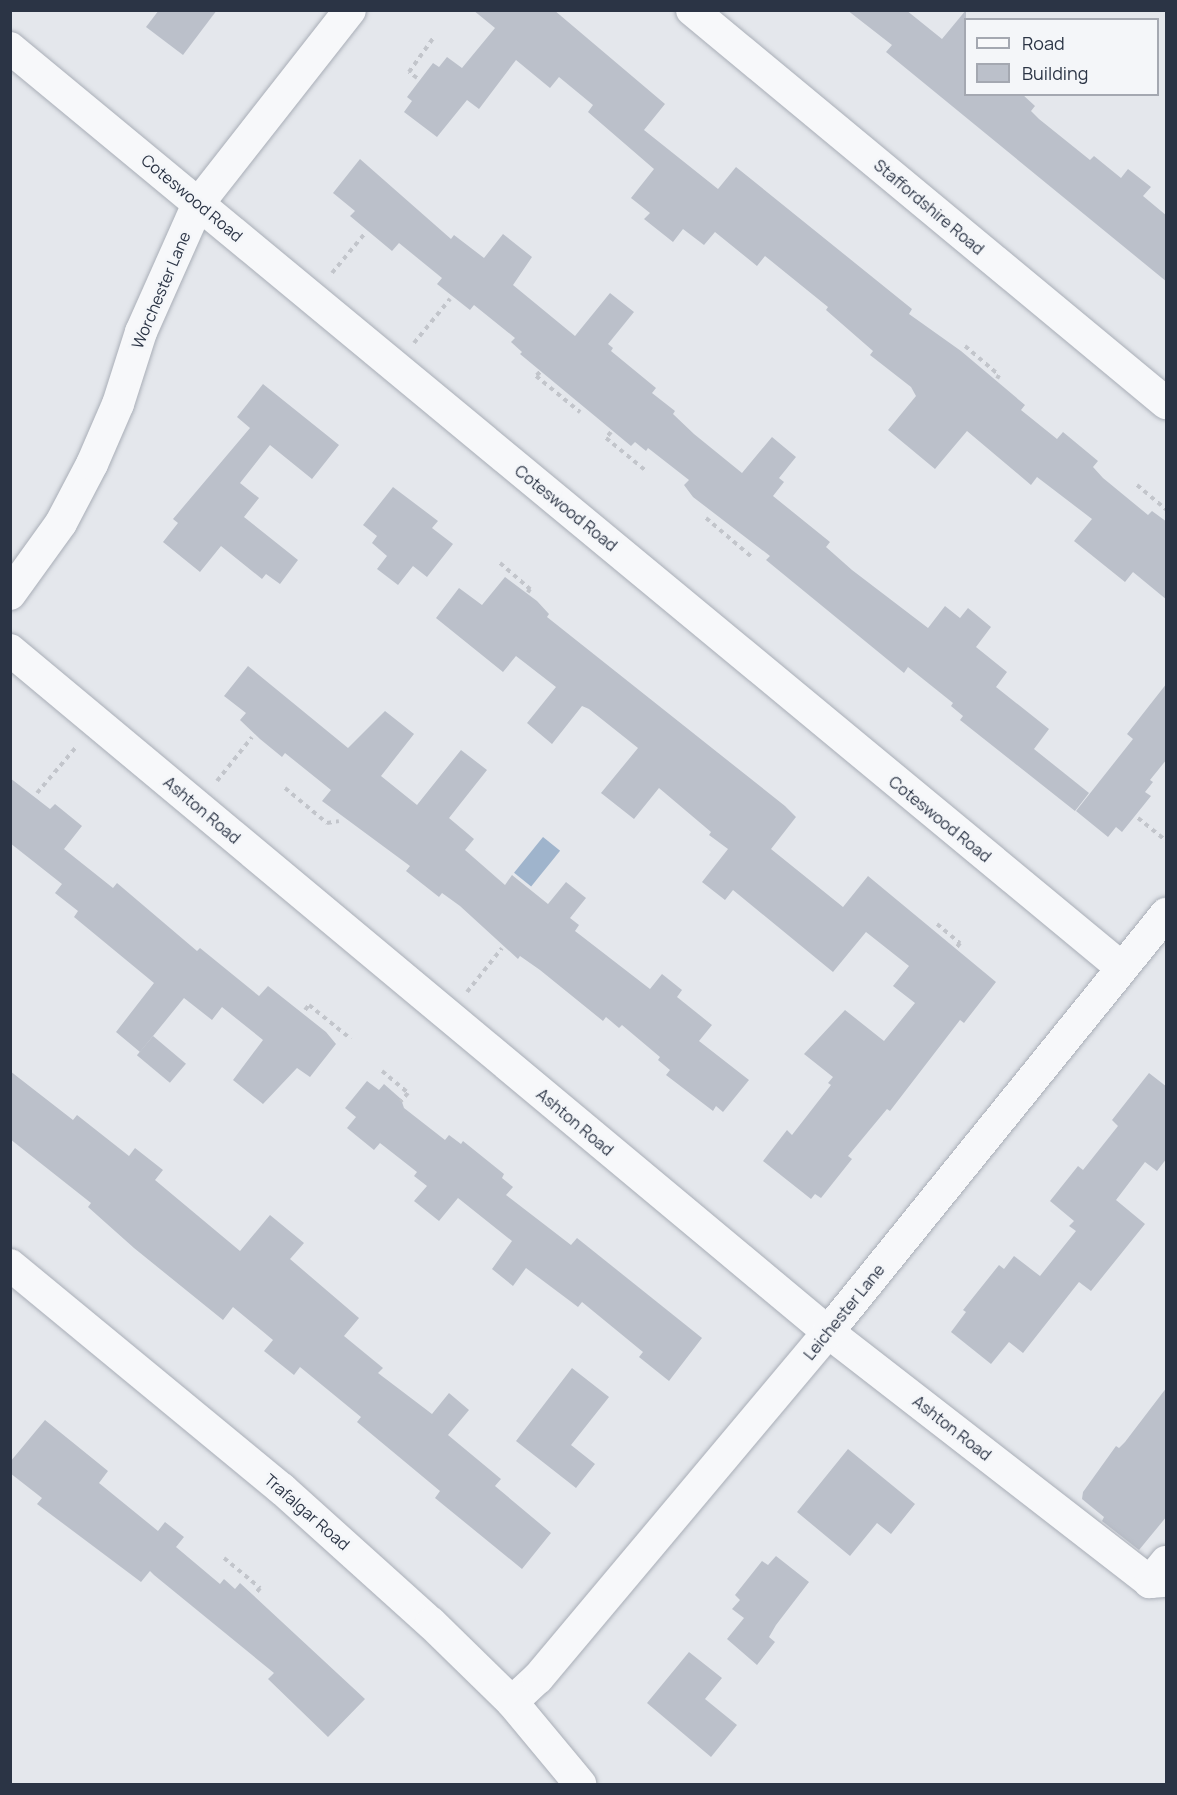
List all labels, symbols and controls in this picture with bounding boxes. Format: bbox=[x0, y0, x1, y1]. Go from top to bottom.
legend bbox=[964, 18, 1159, 96]
text: Road bbox=[1022, 31, 1065, 55]
text: Building bbox=[1022, 61, 1088, 85]
street label: Coteswood Road bbox=[138, 150, 246, 246]
street label: Staffordshire Road bbox=[870, 155, 988, 259]
street label: Worchester Lane bbox=[128, 229, 194, 351]
street label: Coteswood Road bbox=[511, 461, 621, 555]
street label: Ashton Road bbox=[160, 772, 244, 848]
street label: Coteswood Road bbox=[885, 772, 995, 866]
street label: Ashton Road bbox=[533, 1084, 617, 1160]
street label: Leichester Lane bbox=[800, 1260, 888, 1364]
street label: Ashton Road bbox=[909, 1391, 995, 1465]
street label: Trafalgar Road bbox=[261, 1470, 353, 1554]

